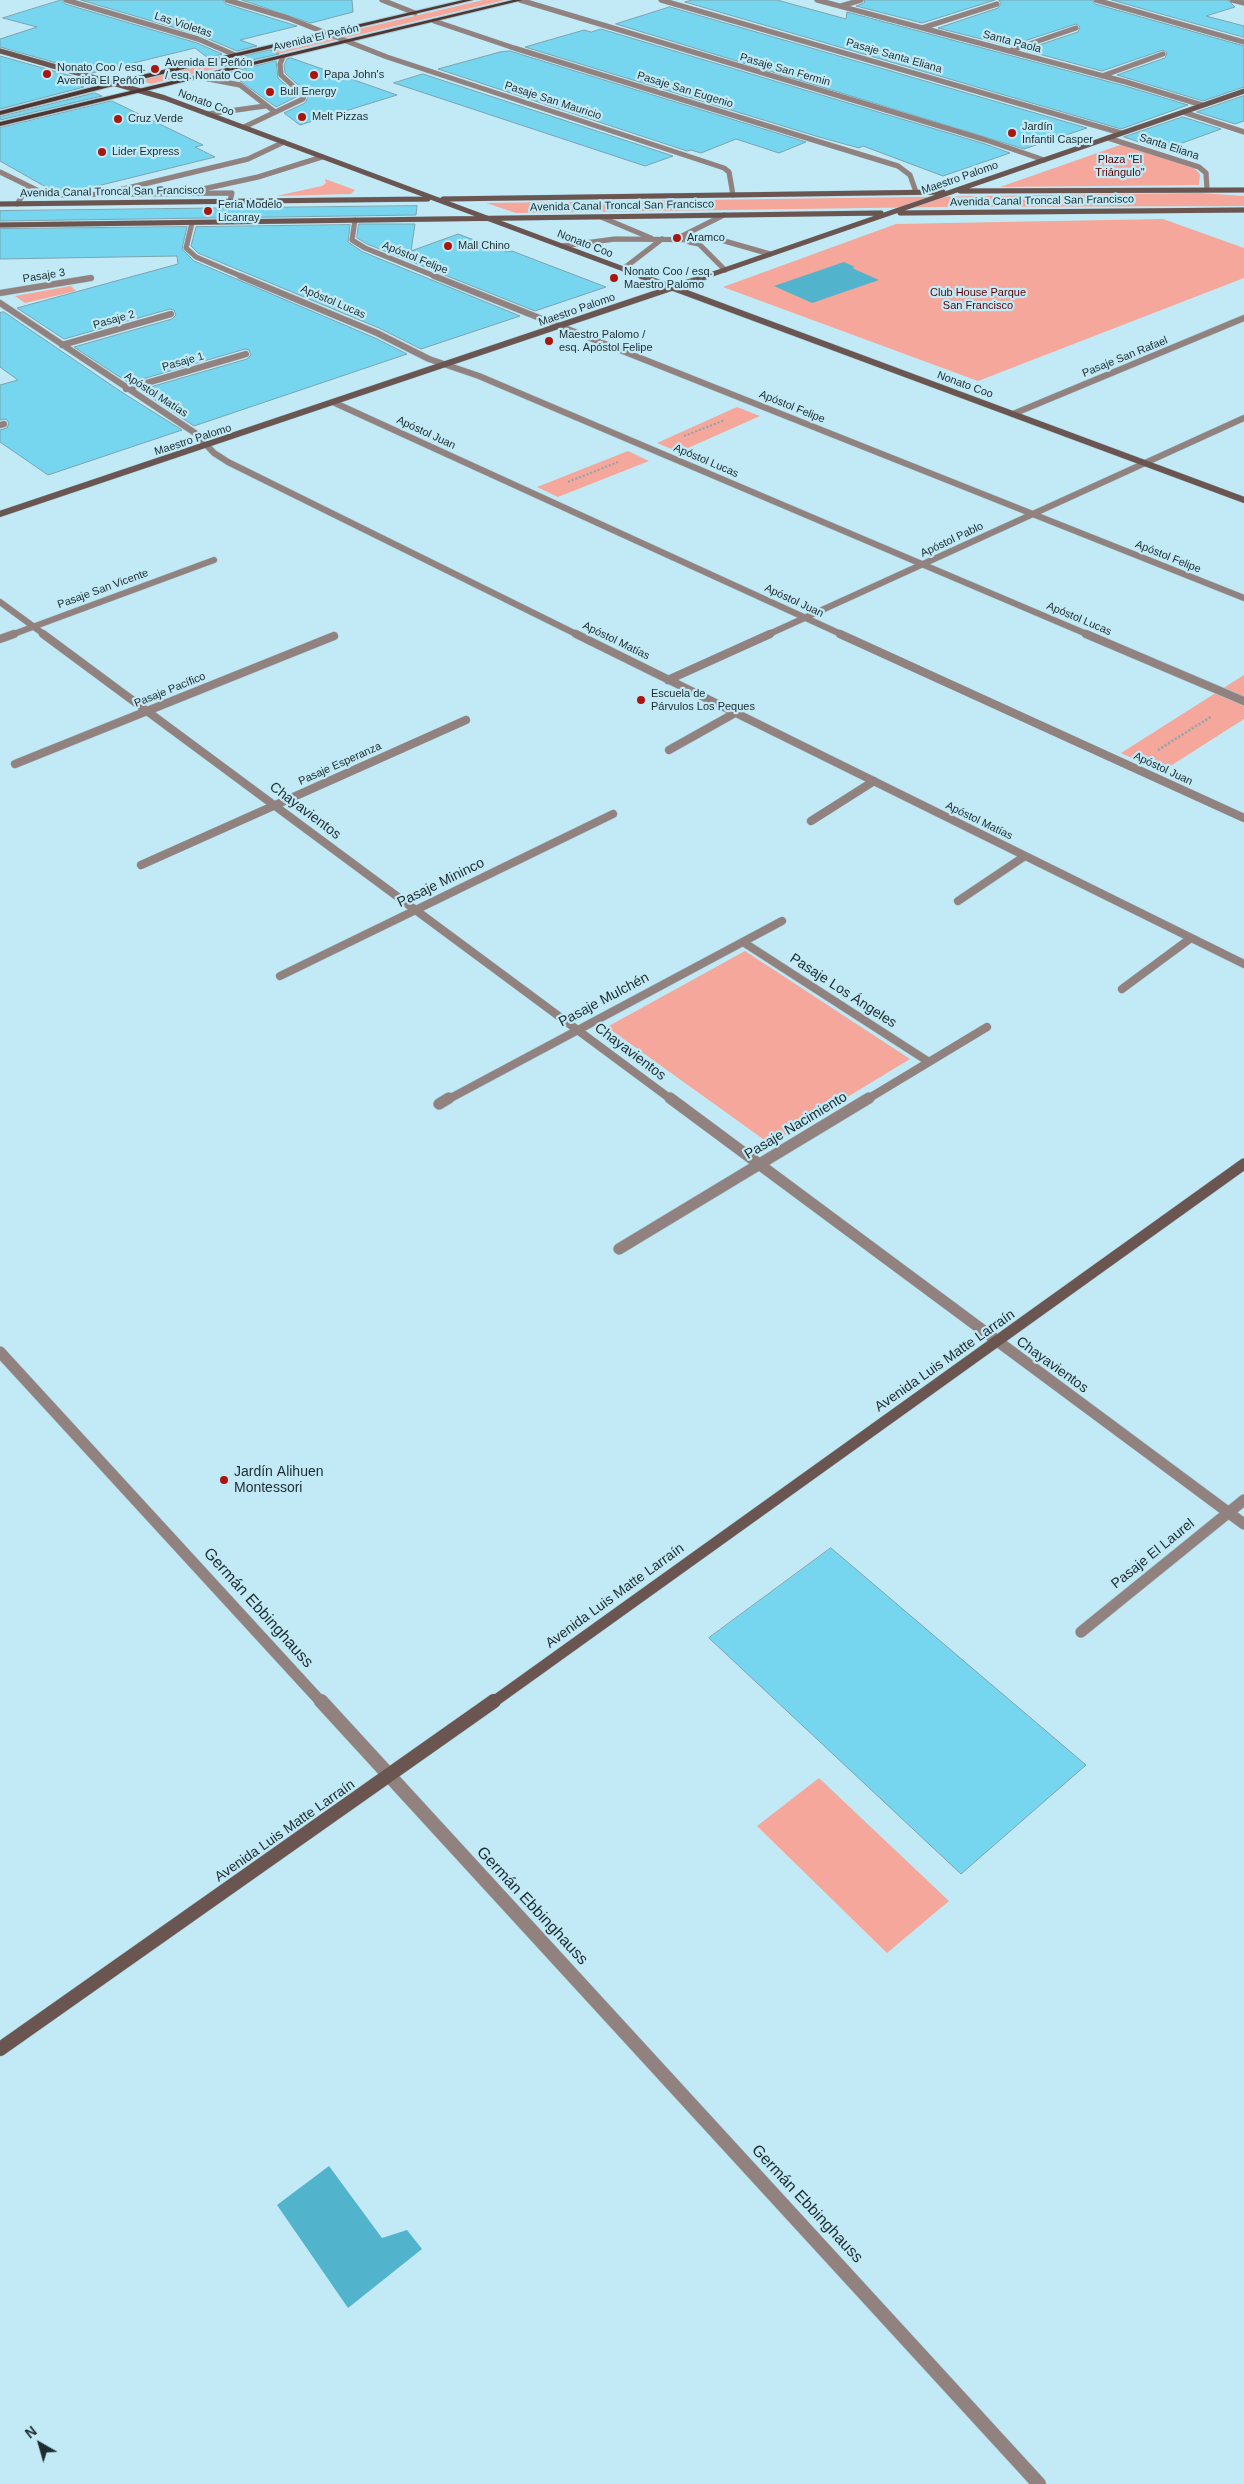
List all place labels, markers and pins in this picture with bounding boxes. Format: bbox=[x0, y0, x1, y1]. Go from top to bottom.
place label: Avenida El Peñón / esq. Nonato Coo bbox=[165, 56, 254, 82]
place label: Nonato Coo / esq. Avenida El Peñón bbox=[57, 61, 146, 87]
marker: Avenida El Peñón / esq. Nonato Coo bbox=[149, 63, 161, 75]
marker: Nonato Coo / esq. Avenida El Peñón bbox=[41, 68, 53, 80]
place label: Papa John's bbox=[324, 68, 384, 82]
marker: Papa John's bbox=[308, 69, 320, 81]
place label: Bull Energy bbox=[280, 85, 336, 99]
marker: Bull Energy bbox=[264, 86, 276, 98]
place label: Melt Pizzas bbox=[312, 110, 368, 124]
marker: Melt Pizzas bbox=[296, 111, 308, 123]
place label: Cruz Verde bbox=[128, 112, 183, 126]
marker: Cruz Verde bbox=[112, 113, 124, 125]
place label: Jardín Infantil Casper bbox=[1022, 120, 1093, 146]
marker: Jardín Infantil Casper bbox=[1006, 127, 1018, 139]
place label: Lider Express bbox=[112, 145, 179, 159]
marker: Lider Express bbox=[96, 146, 108, 158]
place label: Feria Modelo Licanray bbox=[218, 198, 282, 224]
marker: Feria Modelo Licanray bbox=[202, 205, 214, 217]
place label: Aramco bbox=[687, 231, 725, 245]
marker: Aramco bbox=[671, 232, 683, 244]
place label: Mall Chino bbox=[458, 239, 510, 253]
marker: Mall Chino bbox=[442, 240, 454, 252]
place label: Nonato Coo / esq. Maestro Palomo bbox=[624, 265, 713, 291]
marker: Nonato Coo / esq. Maestro Palomo bbox=[608, 272, 620, 284]
place label: Maestro Palomo / esq. Apóstol Felipe bbox=[559, 328, 653, 354]
marker: Maestro Palomo / esq. Apóstol Felipe bbox=[543, 335, 555, 347]
place label: Escuela de Párvulos Los Peques bbox=[651, 687, 755, 713]
marker: Escuela de Párvulos Los Peques bbox=[635, 694, 647, 706]
place label: Jardín Alihuen Montessori bbox=[234, 1464, 324, 1496]
marker: Jardín Alihuen Montessori bbox=[218, 1474, 230, 1486]

